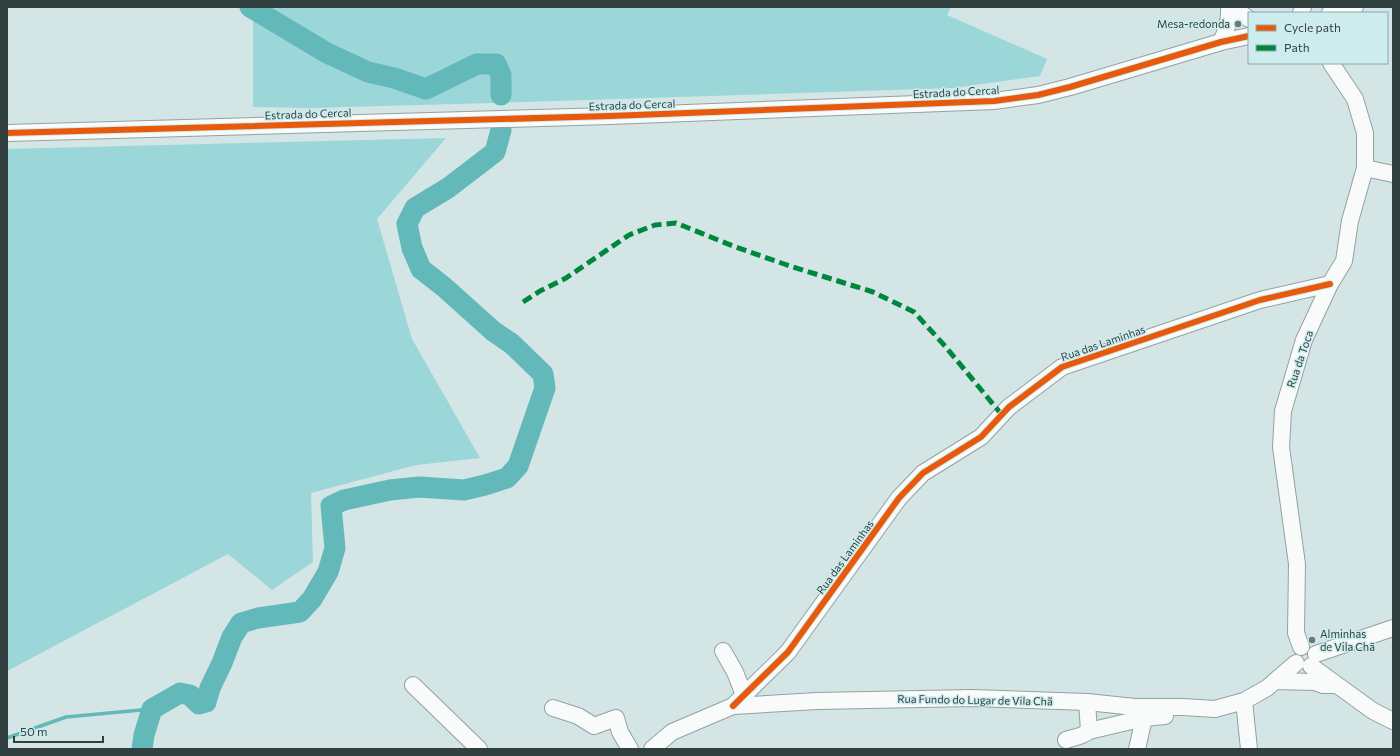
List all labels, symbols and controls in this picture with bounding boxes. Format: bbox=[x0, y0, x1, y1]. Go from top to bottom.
legend bbox=[1248, 12, 1388, 64]
place label: Mesa-redonda bbox=[1157, 17, 1230, 30]
marker: Mesa-redonda bbox=[1233, 19, 1243, 29]
text: Cycle path bbox=[1284, 20, 1341, 34]
text: Path bbox=[1284, 40, 1310, 54]
street label: Estrada do Cercal bbox=[912, 83, 1000, 100]
street label: Estrada do Cercal bbox=[588, 96, 676, 113]
street label: Estrada do Cercal bbox=[264, 105, 352, 122]
street label: Rua das Laminhas bbox=[1059, 322, 1147, 363]
street label: Rua da Toca bbox=[1284, 329, 1315, 389]
street label: Rua das Laminhas bbox=[813, 517, 876, 596]
place label: Alminhas de Vila Chã bbox=[1320, 627, 1375, 653]
marker: Alminhas de Vila Chã bbox=[1307, 635, 1317, 645]
street label: Rua Fundo do Lugar de Vila Chã bbox=[897, 692, 1053, 707]
scale bar bbox=[14, 718, 103, 744]
text: 50 m bbox=[20, 724, 48, 738]

